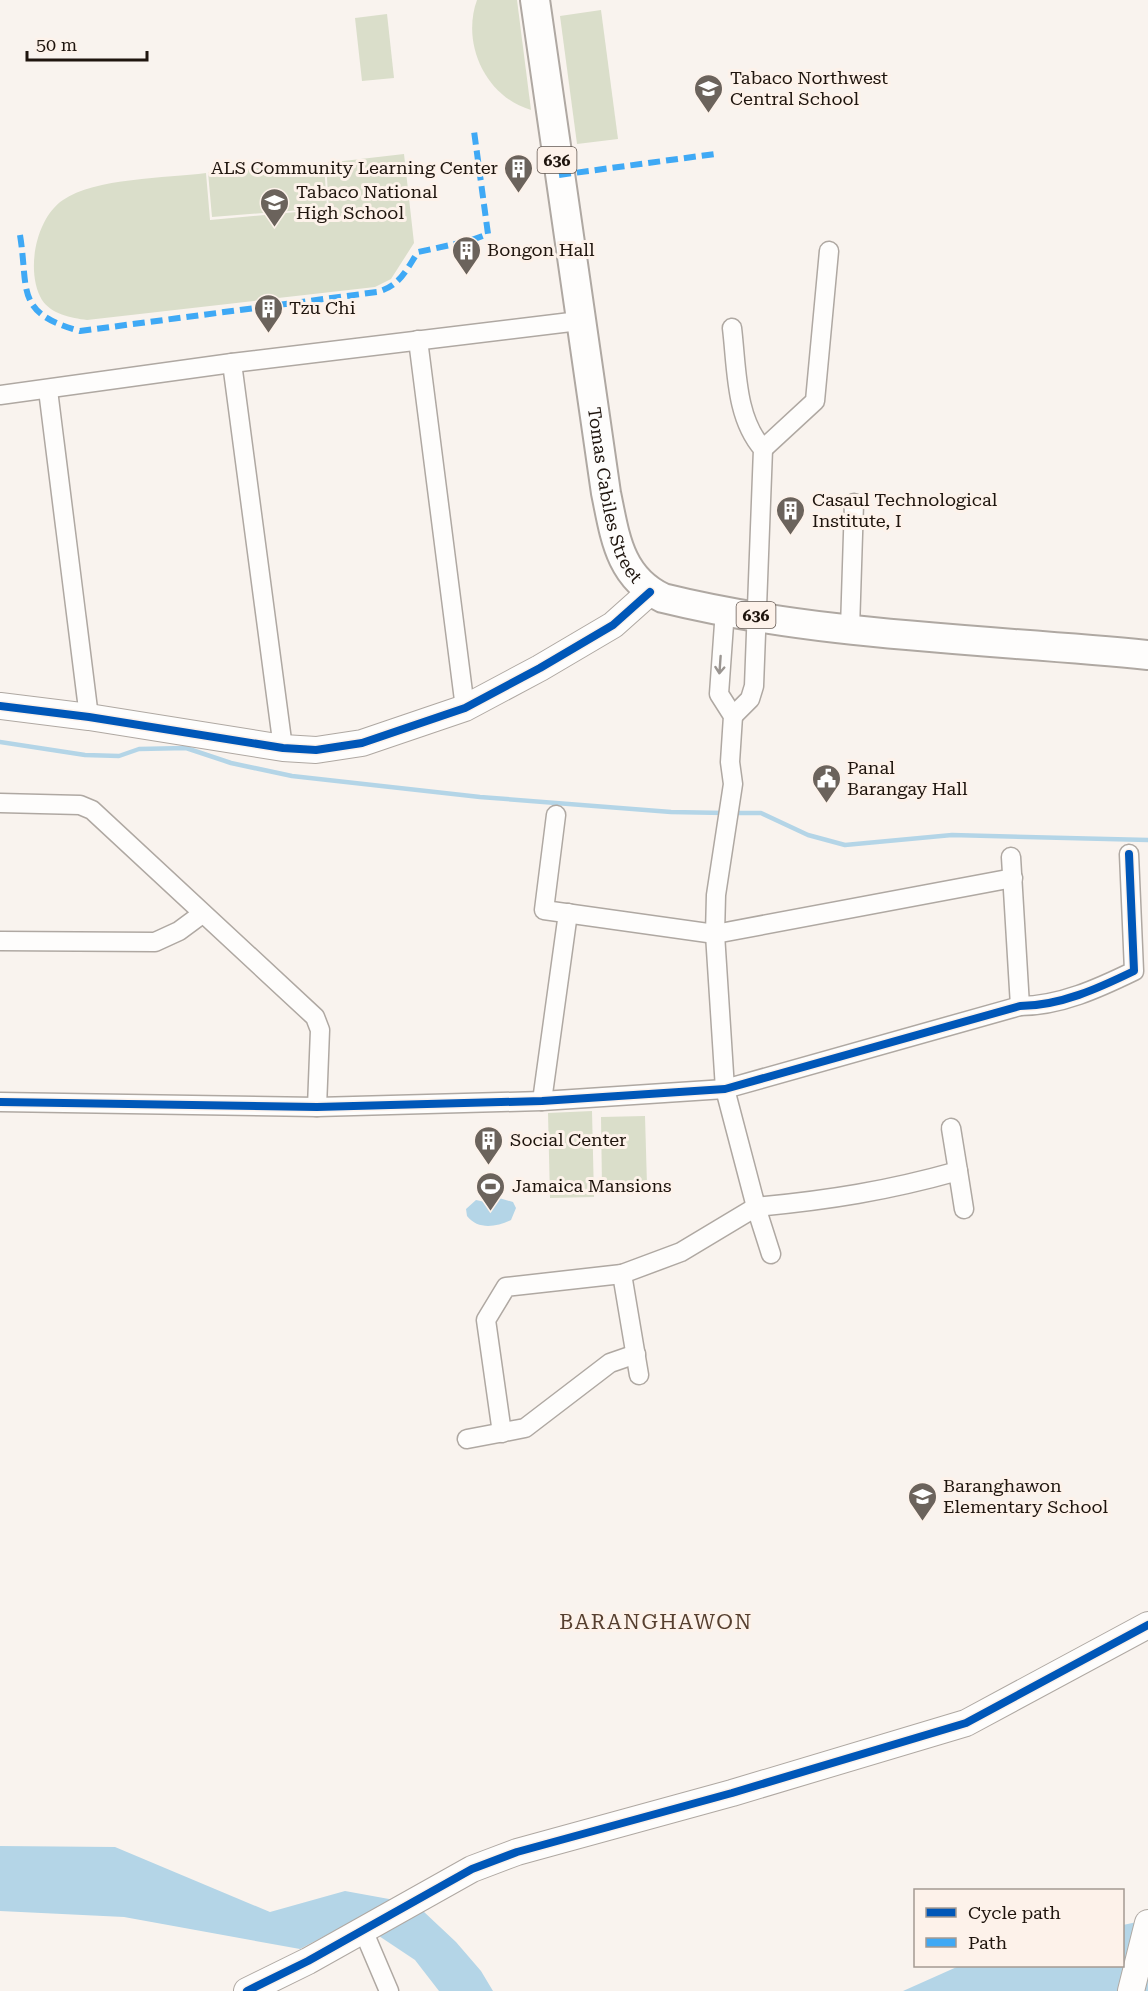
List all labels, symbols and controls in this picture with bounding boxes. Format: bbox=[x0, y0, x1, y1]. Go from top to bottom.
scale bar bbox=[27, 24, 147, 62]
text: 50 m bbox=[36, 34, 77, 55]
place label: Tabaco Northwest Central School bbox=[730, 67, 888, 109]
school or university icon: Tabaco Northwest Central School bbox=[693, 72, 725, 114]
road number: 636 bbox=[538, 147, 576, 173]
building icon: ALS Community Learning Center bbox=[503, 152, 535, 194]
place label: ALS Community Learning Center bbox=[211, 157, 498, 178]
place label: Tabaco National High School bbox=[296, 181, 438, 223]
school or university icon: Tabaco National High School bbox=[259, 186, 291, 228]
building icon: Bongon Hall bbox=[450, 234, 482, 276]
place label: Bongon Hall bbox=[487, 239, 595, 260]
building icon: Tzu Chi bbox=[252, 292, 284, 334]
place label: Tzu Chi bbox=[289, 297, 356, 318]
street label: Tomas Cabiles Street bbox=[584, 405, 647, 587]
place label: Casaul Technological Institute, I bbox=[812, 489, 998, 531]
building icon: Casaul Technological Institute, I bbox=[775, 494, 807, 536]
road number: 636 bbox=[736, 602, 776, 628]
one-way arrow bbox=[715, 655, 726, 675]
place label: Panal Barangay Hall bbox=[847, 757, 968, 799]
public building icon: Panal Barangay Hall bbox=[810, 762, 842, 804]
building icon: Social Center bbox=[473, 1124, 505, 1166]
place label: Social Center bbox=[510, 1129, 627, 1150]
sports icon: Jamaica Mansions bbox=[475, 1170, 507, 1212]
place label: Jamaica Mansions bbox=[512, 1175, 672, 1196]
place label: Baranghawon Elementary School bbox=[943, 1475, 1108, 1517]
school or university icon: Baranghawon Elementary School bbox=[906, 1480, 938, 1522]
district label: BARANGHAWON bbox=[559, 1610, 753, 1634]
legend bbox=[914, 1889, 1124, 1967]
text: Cycle path bbox=[968, 1902, 1061, 1923]
text: Path bbox=[968, 1932, 1007, 1953]

